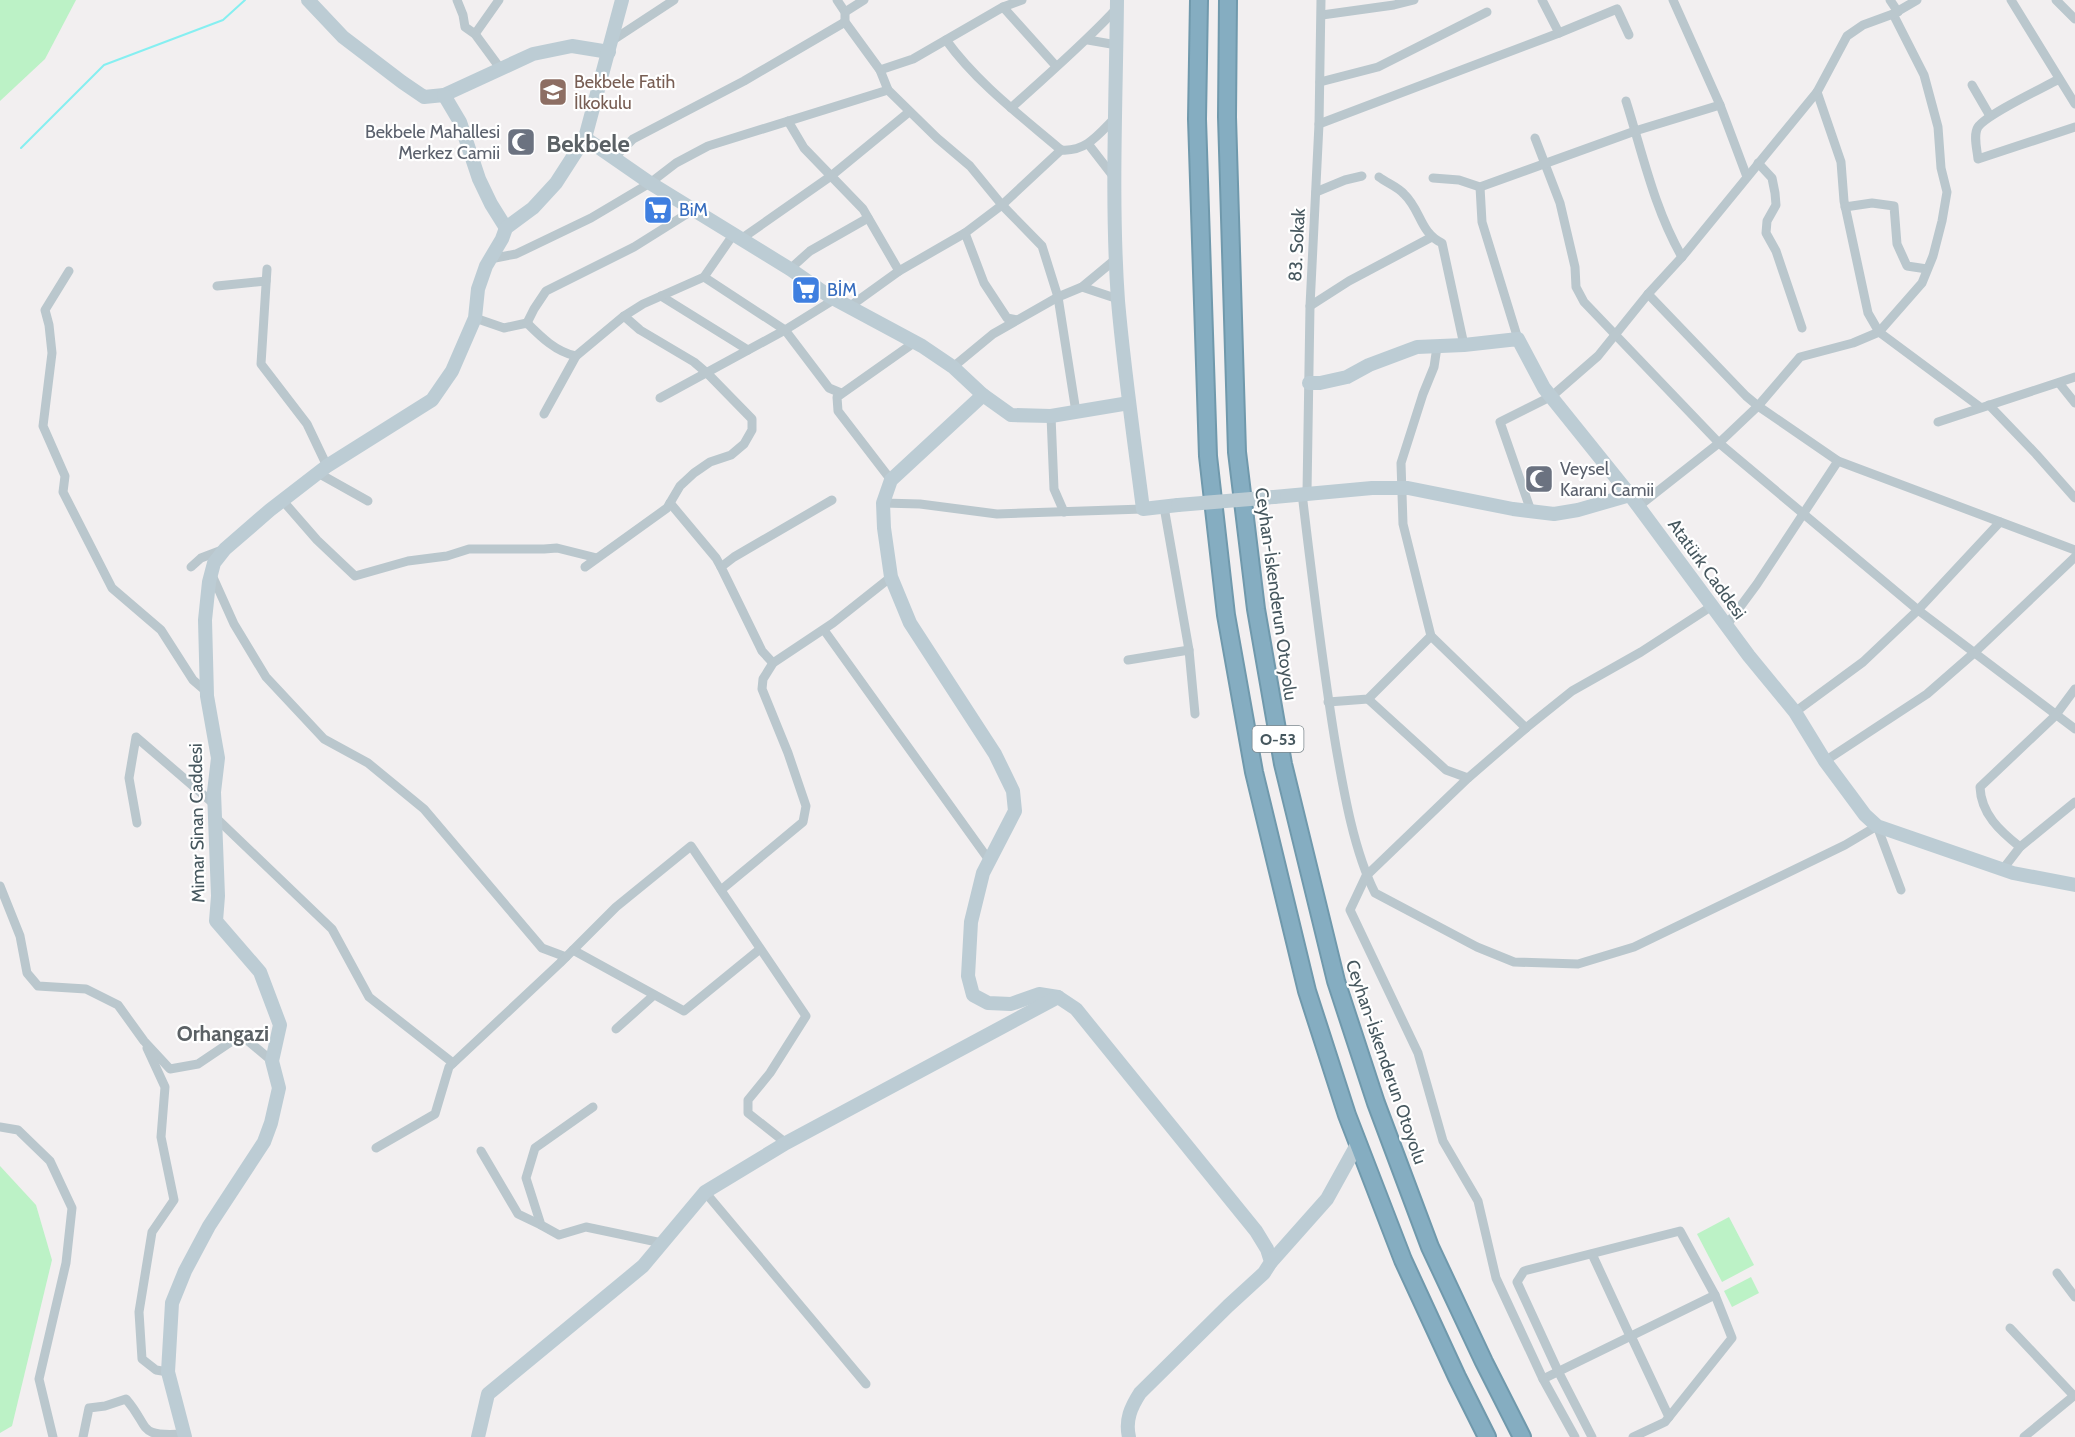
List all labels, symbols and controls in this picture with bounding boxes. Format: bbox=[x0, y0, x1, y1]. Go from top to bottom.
place label: Bekbele Fatih İlkokulu bbox=[574, 71, 675, 114]
school or university icon: Bekbele Fatih İlkokulu bbox=[537, 76, 569, 108]
place label: Bekbele Mahallesi Merkez Camii bbox=[365, 121, 500, 164]
mosque icon: Bekbele Mahallesi Merkez Camii bbox=[505, 126, 537, 158]
district label: Bekbele bbox=[546, 129, 630, 158]
supermarket icon: BiM bbox=[642, 194, 674, 226]
place label: BiM bbox=[679, 199, 708, 221]
street label: 83. Sokak bbox=[1284, 207, 1310, 282]
supermarket icon: BİM bbox=[790, 274, 822, 306]
place label: BİM bbox=[827, 279, 857, 301]
place label: Veysel Karani Camii bbox=[1560, 458, 1654, 501]
mosque icon: Veysel Karani Camii bbox=[1523, 463, 1555, 495]
street label: Ceyhan-İskenderun Otoyolu bbox=[1250, 486, 1302, 702]
street label: Atatürk Caddesi bbox=[1663, 515, 1751, 623]
road number: O-53 bbox=[1252, 726, 1304, 752]
street label: Mimar Sinan Caddesi bbox=[185, 743, 209, 903]
street label: Ceyhan-İskenderun Otoyolu bbox=[1341, 957, 1431, 1167]
district label: Orhangazi bbox=[177, 1021, 269, 1046]

